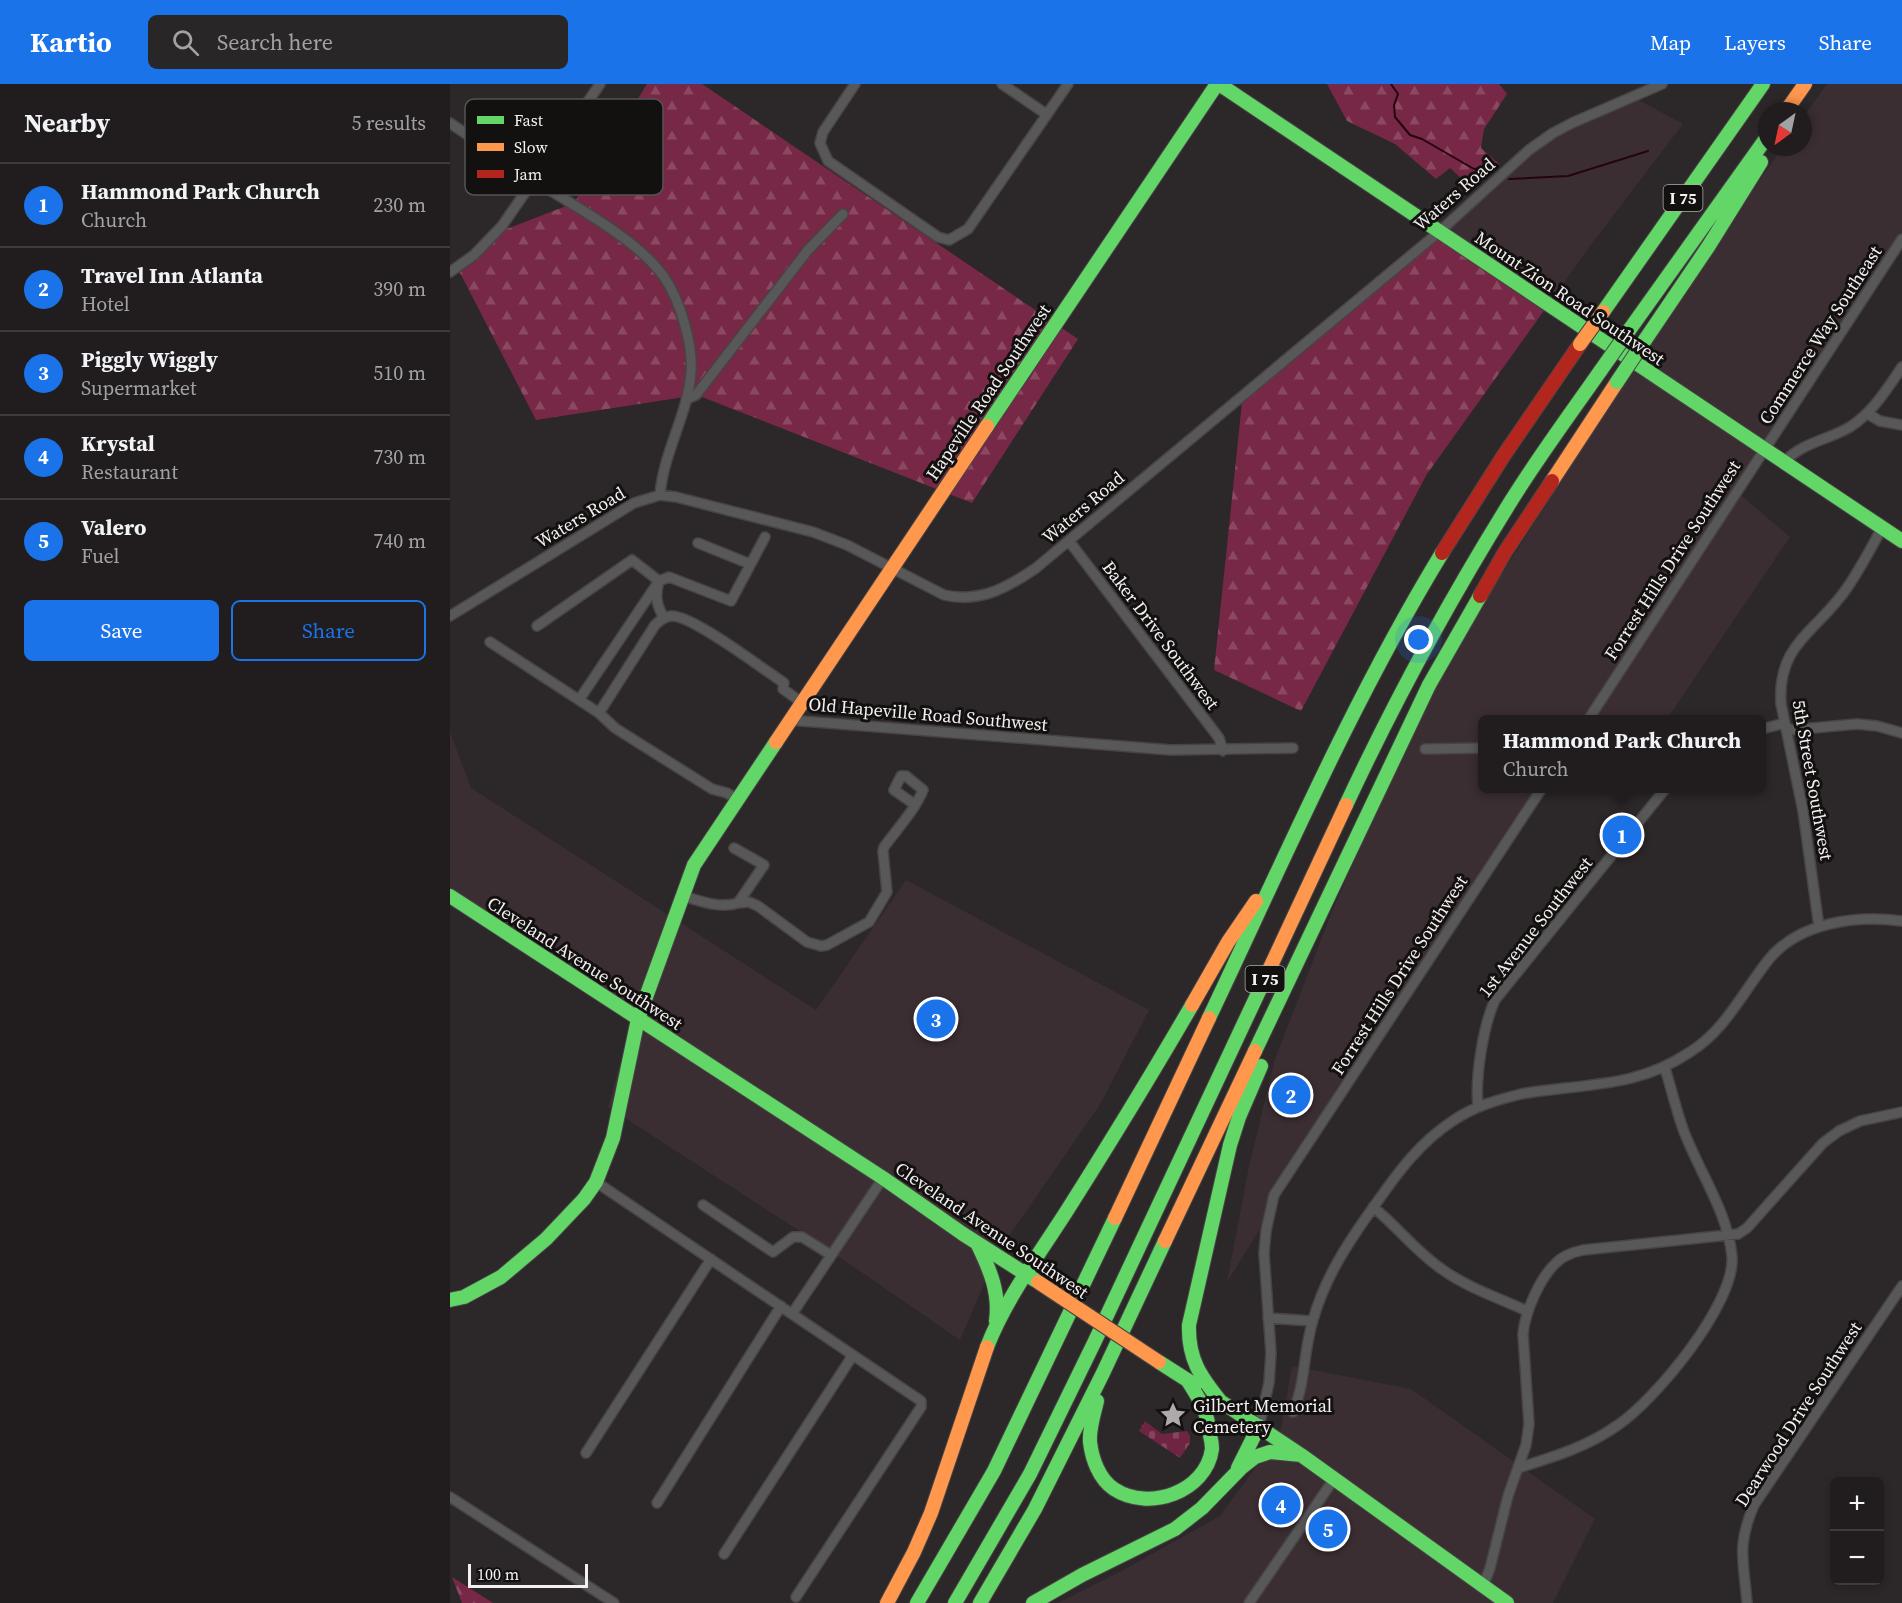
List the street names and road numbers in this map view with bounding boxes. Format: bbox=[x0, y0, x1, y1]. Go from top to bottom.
street label: Waters Road bbox=[1408, 152, 1500, 236]
road number: I 75 bbox=[1664, 185, 1702, 211]
street label: Mount Zion Road Southwest bbox=[1470, 225, 1670, 371]
street label: Commerce Way Southeast bbox=[1753, 241, 1887, 429]
street label: Hapeville Road Southwest bbox=[920, 299, 1056, 485]
street label: Forrest Hills Drive Southwest bbox=[1598, 455, 1746, 665]
street label: Waters Road bbox=[1036, 465, 1130, 549]
street label: Waters Road bbox=[530, 480, 630, 554]
street label: Baker Drive Southwest bbox=[1097, 555, 1225, 715]
street label: Old Hapeville Road Southwest bbox=[807, 691, 1049, 737]
street label: 5th Street Southwest bbox=[1787, 698, 1839, 862]
street label: 1st Avenue Southwest bbox=[1472, 851, 1598, 1002]
street label: Forrest Hills Drive Southwest bbox=[1325, 870, 1473, 1080]
street label: Cleveland Avenue Southwest bbox=[483, 890, 688, 1036]
road number: I 75 bbox=[1246, 966, 1284, 992]
street label: Cleveland Avenue Southwest bbox=[890, 1156, 1094, 1304]
street label: Dearwood Drive Southwest bbox=[1729, 1317, 1867, 1511]

